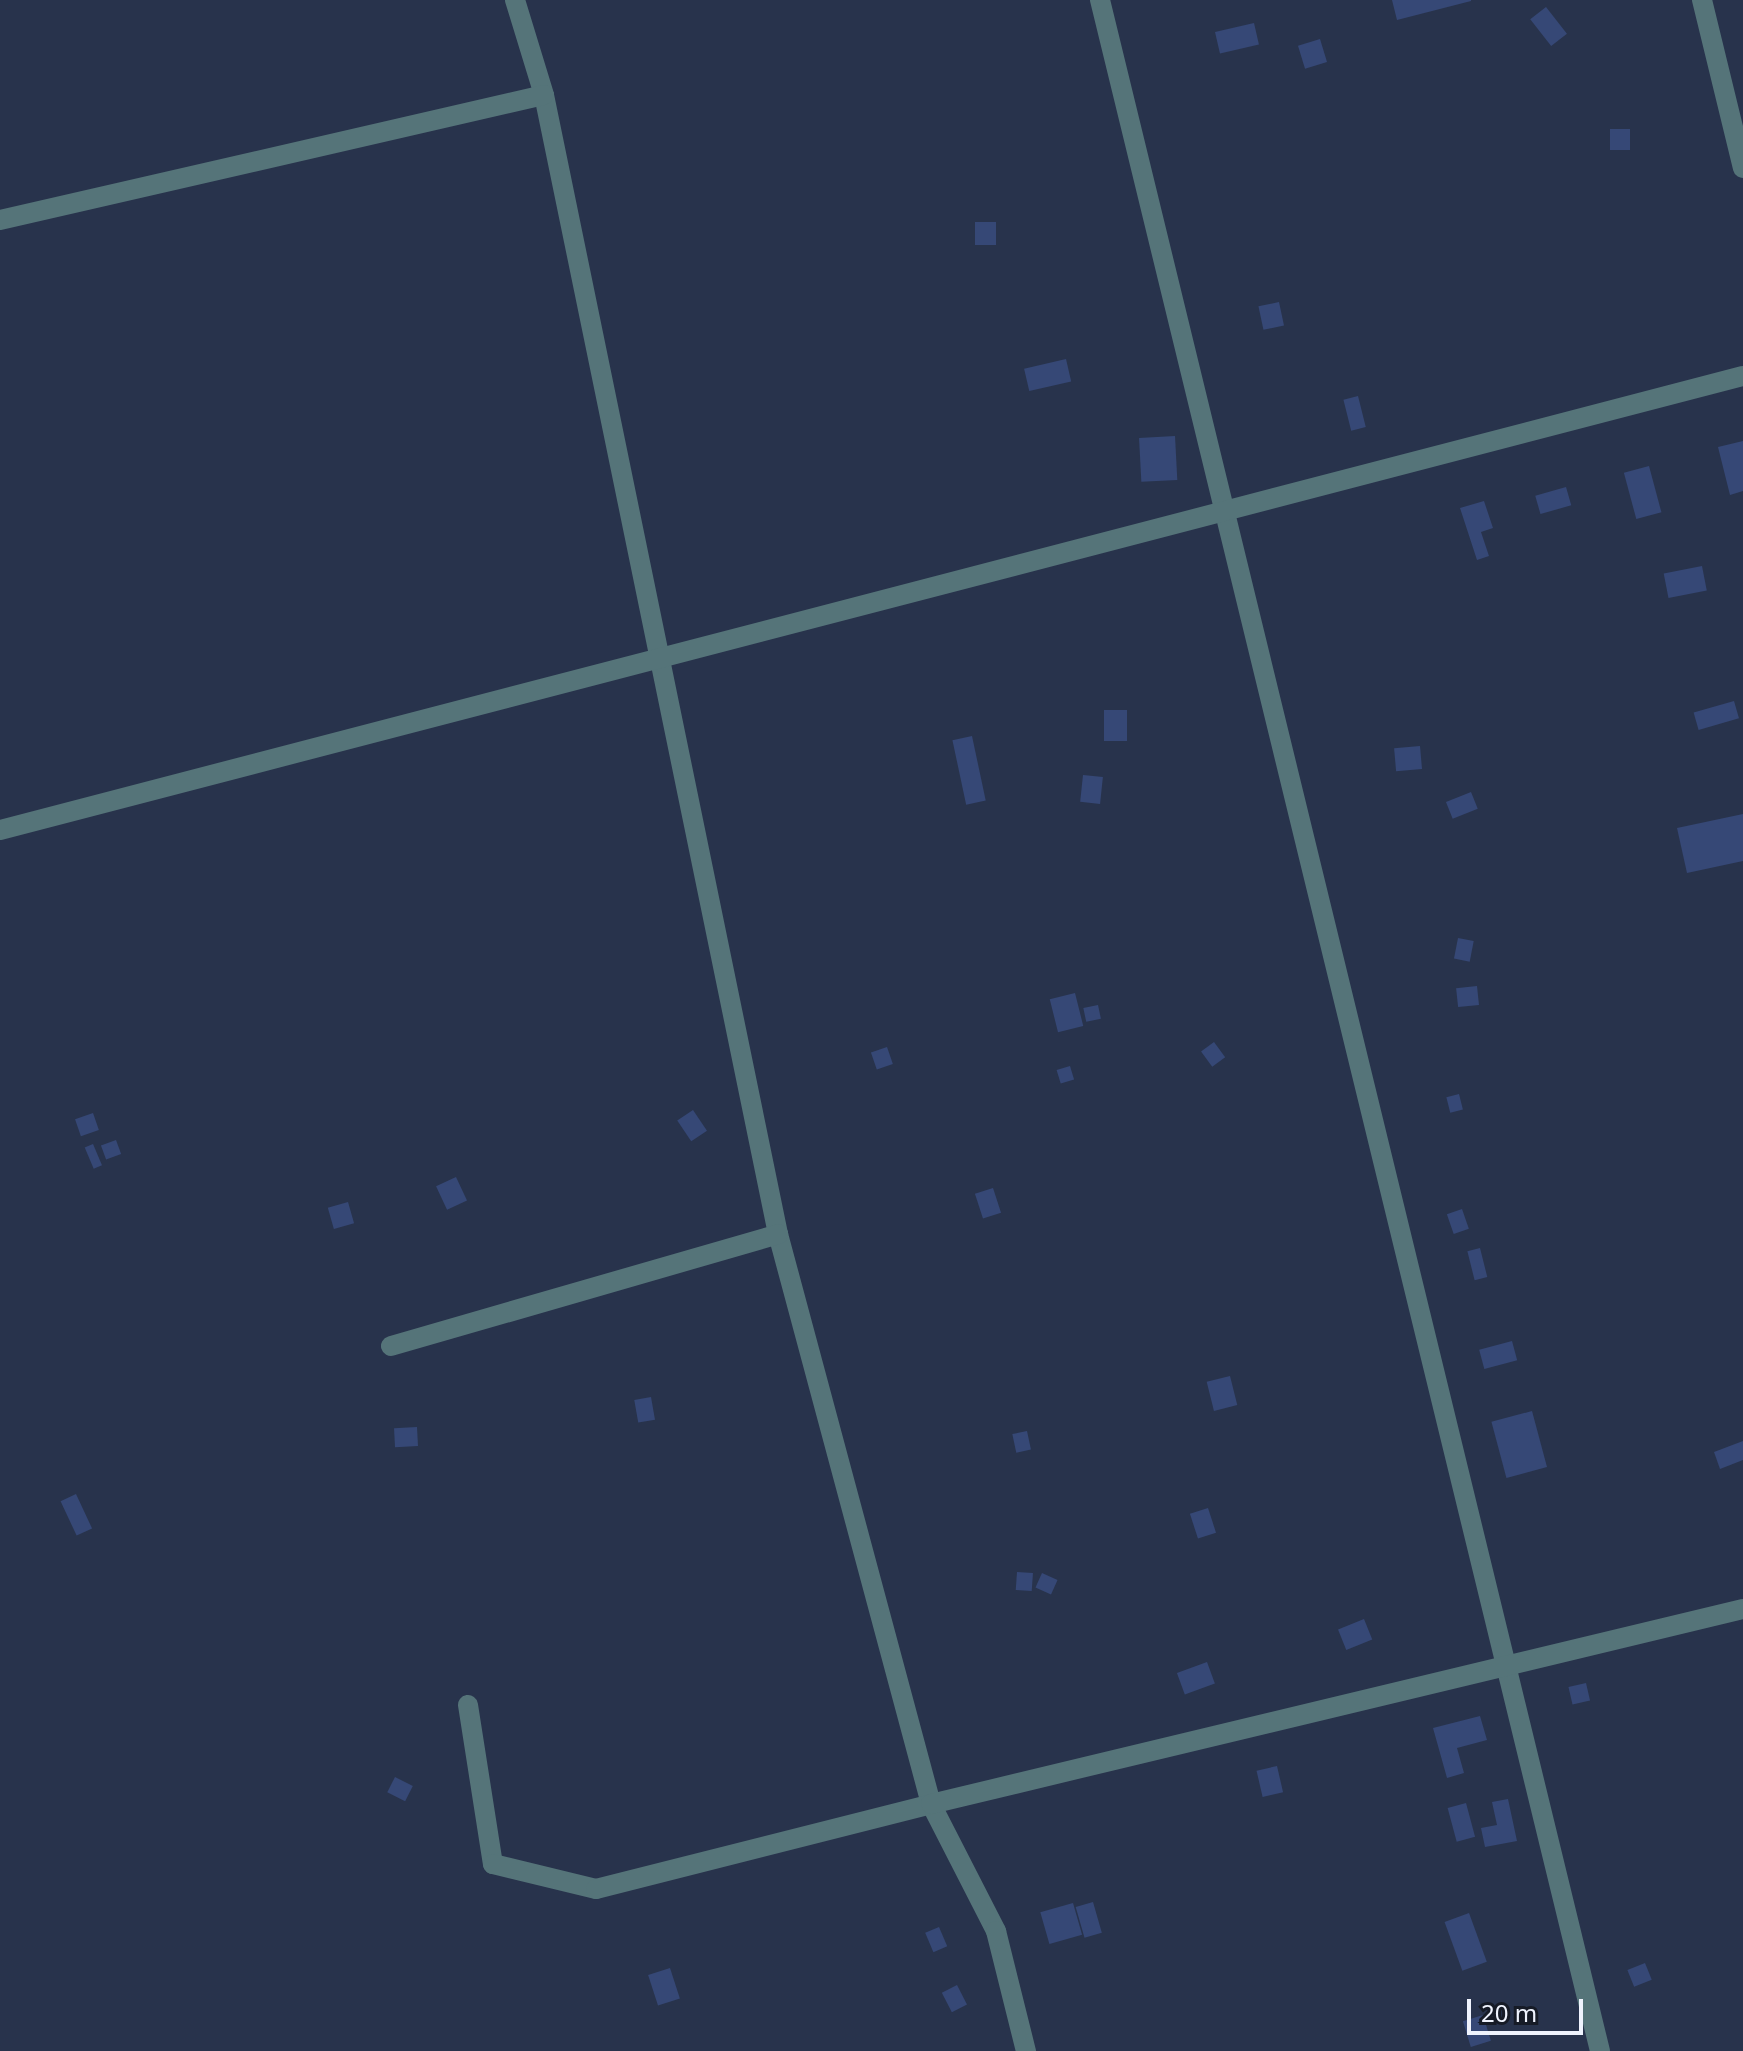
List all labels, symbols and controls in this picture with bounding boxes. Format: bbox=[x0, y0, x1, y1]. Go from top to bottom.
scale bar bbox=[1471, 1983, 1587, 2033]
text: 20 m bbox=[1481, 1996, 1537, 2029]

